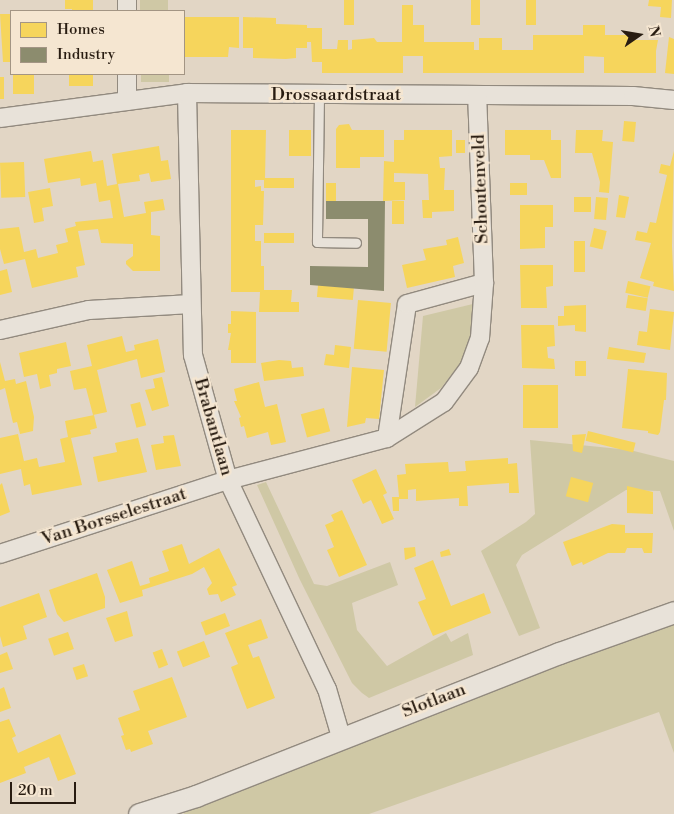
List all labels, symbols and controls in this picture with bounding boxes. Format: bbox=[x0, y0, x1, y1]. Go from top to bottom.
legend bbox=[10, 10, 185, 75]
north arrow bbox=[614, 10, 664, 60]
text: Homes bbox=[57, 20, 105, 39]
text: N bbox=[644, 24, 664, 39]
text: Industry bbox=[57, 45, 115, 64]
street label: Drossaardstraat bbox=[271, 84, 401, 106]
street label: Schoutenveld bbox=[468, 134, 494, 244]
street label: Brabantlaan bbox=[189, 376, 237, 478]
street label: Van Borsselestraat bbox=[39, 483, 189, 551]
street label: Slotlaan bbox=[399, 679, 469, 723]
scale bar bbox=[12, 772, 79, 804]
text: 20 m bbox=[18, 781, 53, 800]

